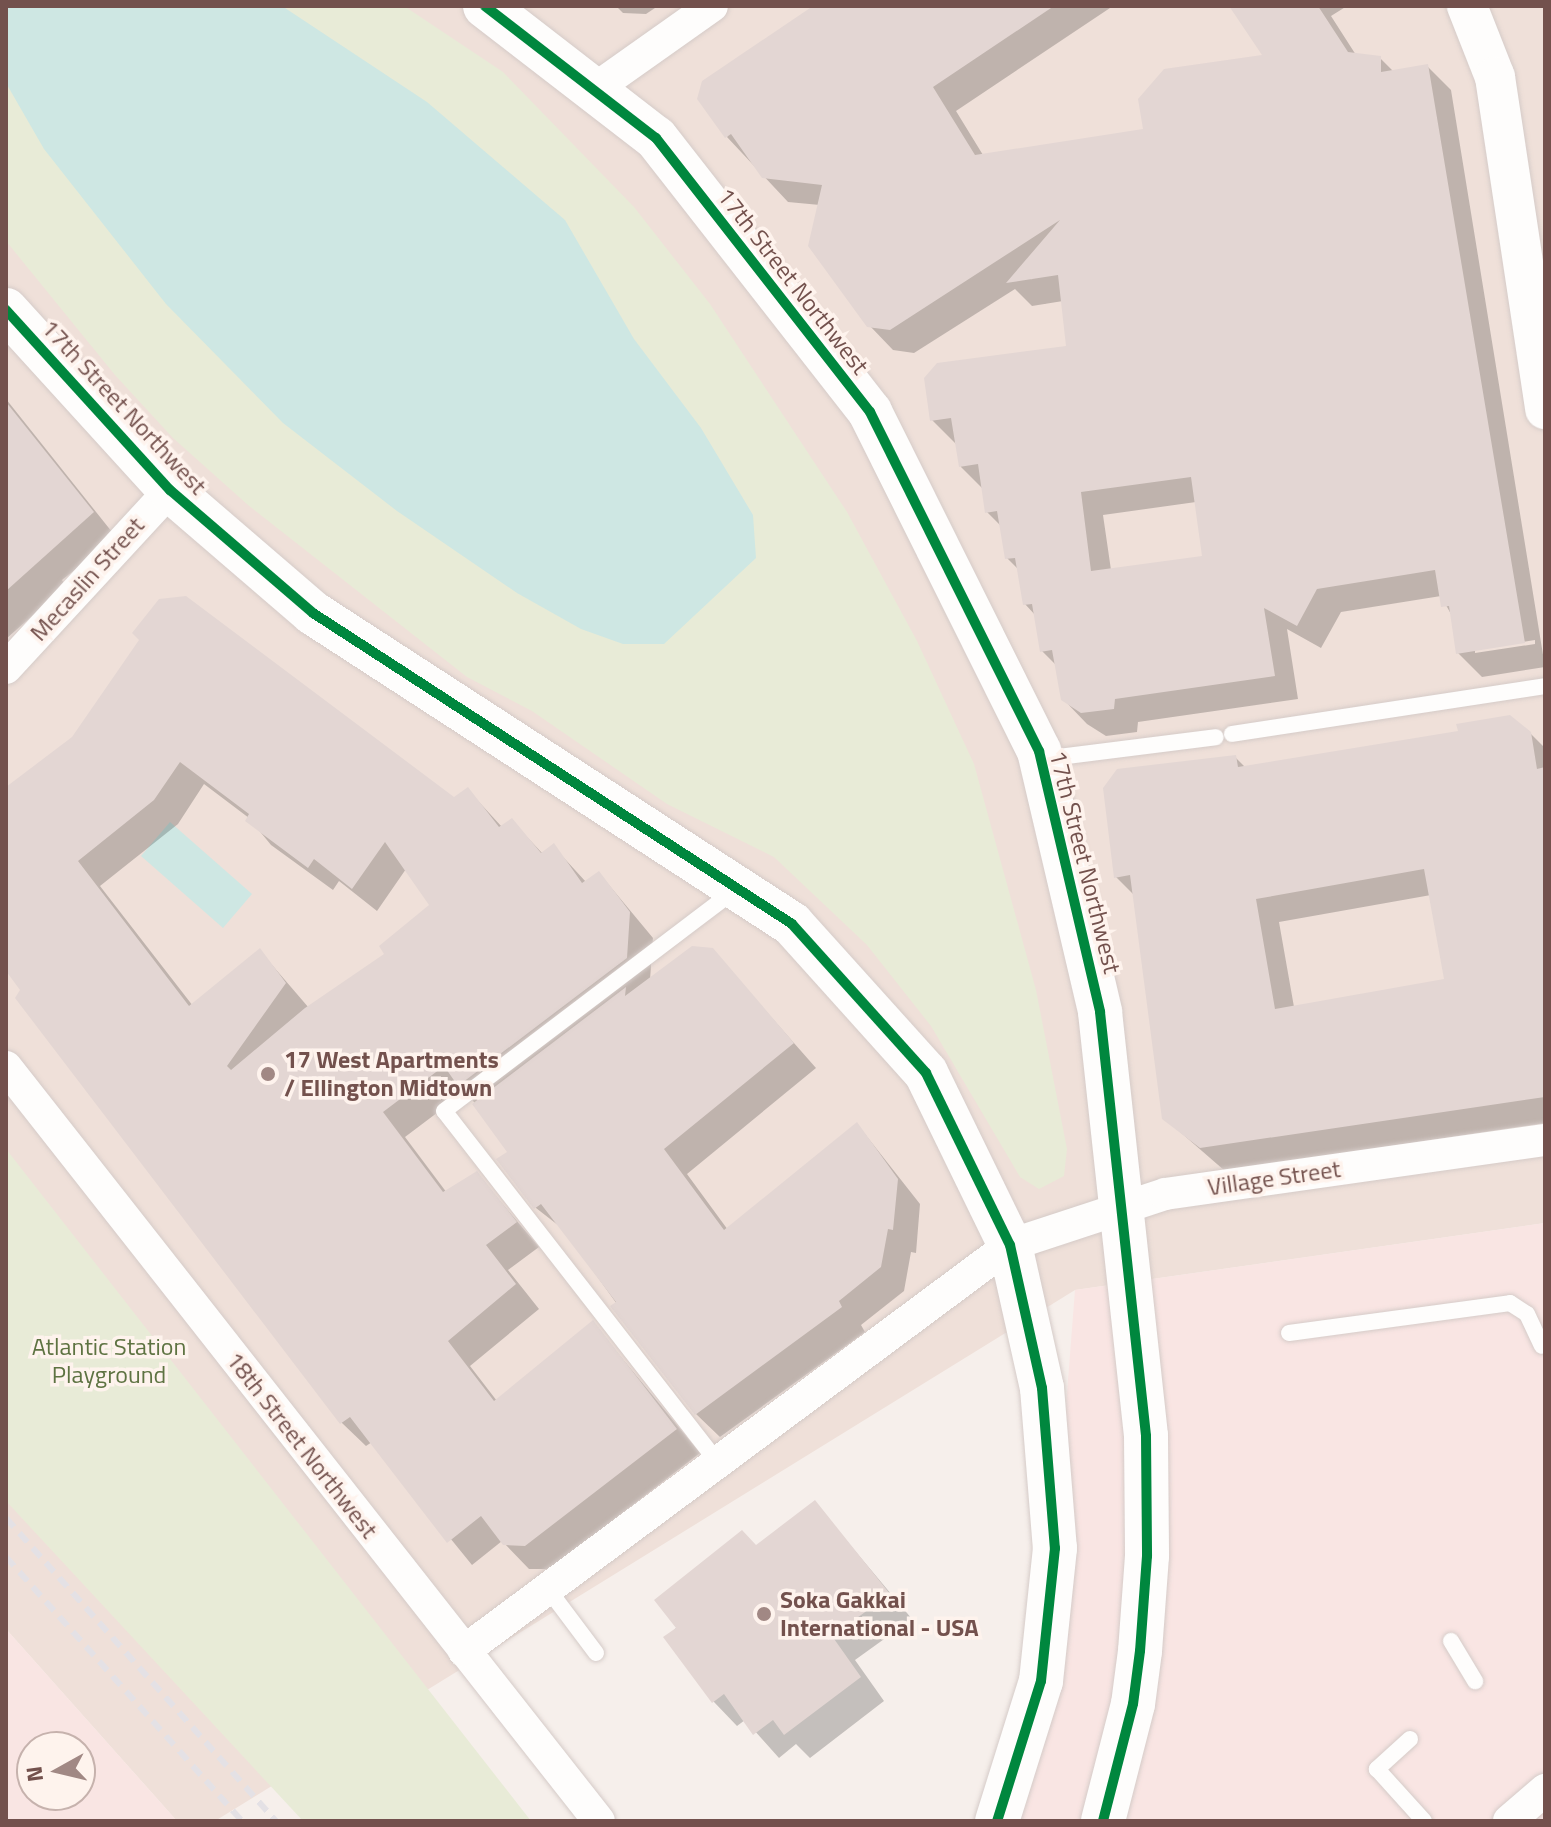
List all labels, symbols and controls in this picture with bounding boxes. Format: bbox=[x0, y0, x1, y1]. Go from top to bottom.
street label: 17th Street Northwest bbox=[711, 182, 875, 380]
street label: 17th Street Northwest bbox=[35, 314, 213, 500]
street label: Mecaslin Street bbox=[24, 511, 150, 647]
street label: 17th Street Northwest bbox=[1043, 748, 1127, 976]
place label: 17 West Apartments / Ellington Midtown bbox=[284, 1046, 499, 1102]
marker: 17 West Apartments / Ellington Midtown bbox=[259, 1065, 277, 1083]
street label: Village Street bbox=[1206, 1154, 1342, 1202]
park label: Atlantic Station Playground bbox=[32, 1333, 186, 1389]
street label: 18th Street Northwest bbox=[220, 1346, 384, 1544]
place label: Soka Gakkai International - USA bbox=[780, 1586, 979, 1642]
marker: Soka Gakkai International - USA bbox=[755, 1605, 773, 1623]
north arrow bbox=[16, 1731, 96, 1811]
text: N bbox=[16, 1764, 52, 1784]

